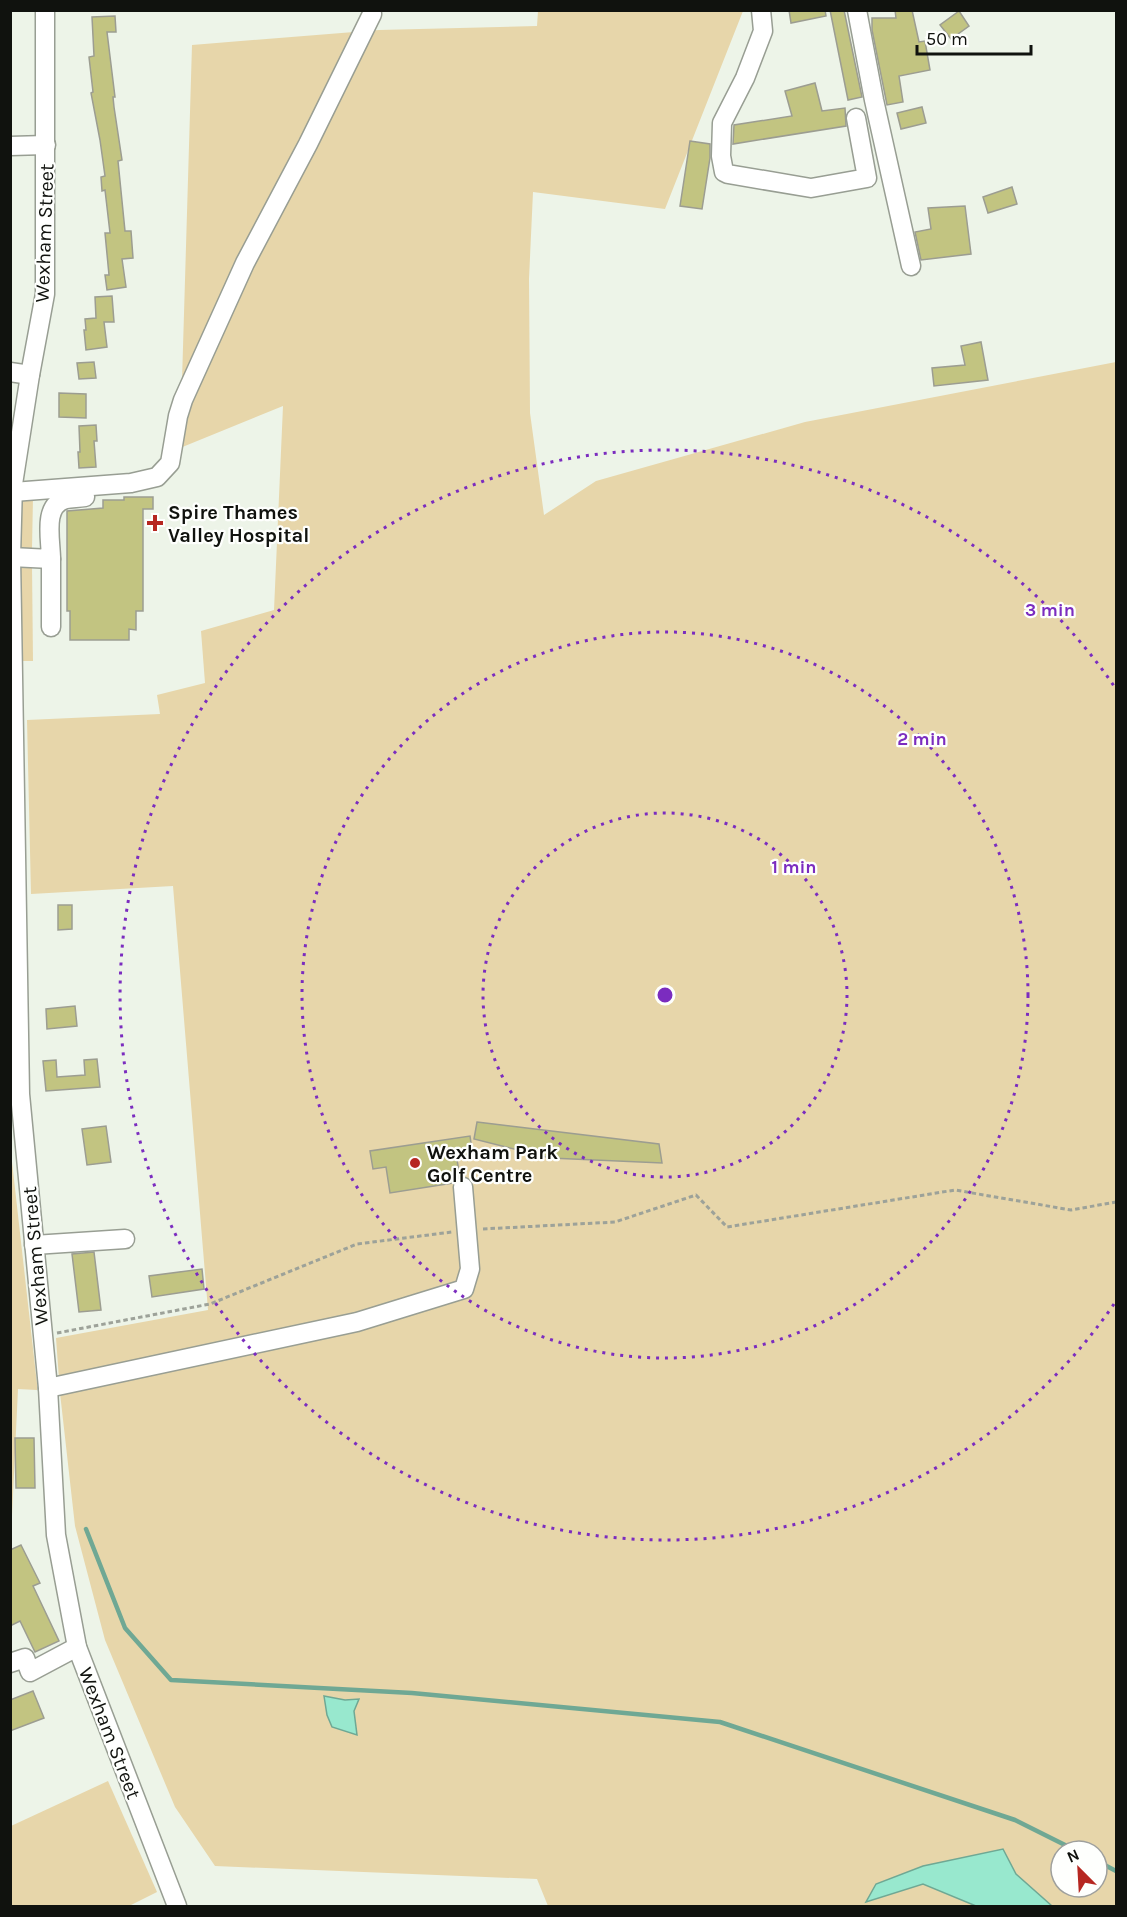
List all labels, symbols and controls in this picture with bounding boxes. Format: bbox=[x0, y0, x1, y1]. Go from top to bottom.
scale bar bbox=[917, 18, 1031, 56]
text: 50 m bbox=[926, 28, 968, 50]
street label: Wexham Street bbox=[31, 163, 58, 303]
place label: Spire Thames Valley Hospital bbox=[168, 501, 309, 547]
marker: Spire Thames Valley Hospital bbox=[146, 514, 164, 532]
text: 3 min bbox=[1025, 599, 1075, 621]
text: 2 min bbox=[897, 728, 947, 750]
text: 1 min bbox=[771, 856, 817, 878]
centre of rings bbox=[655, 985, 675, 1005]
place label: Wexham Park Golf Centre bbox=[427, 1141, 558, 1187]
marker: Wexham Park Golf Centre bbox=[408, 1156, 422, 1170]
street label: Wexham Street bbox=[18, 1185, 53, 1326]
street label: Wexham Street bbox=[74, 1664, 145, 1803]
north arrow bbox=[1049, 1839, 1109, 1899]
text: N bbox=[1064, 1845, 1082, 1867]

